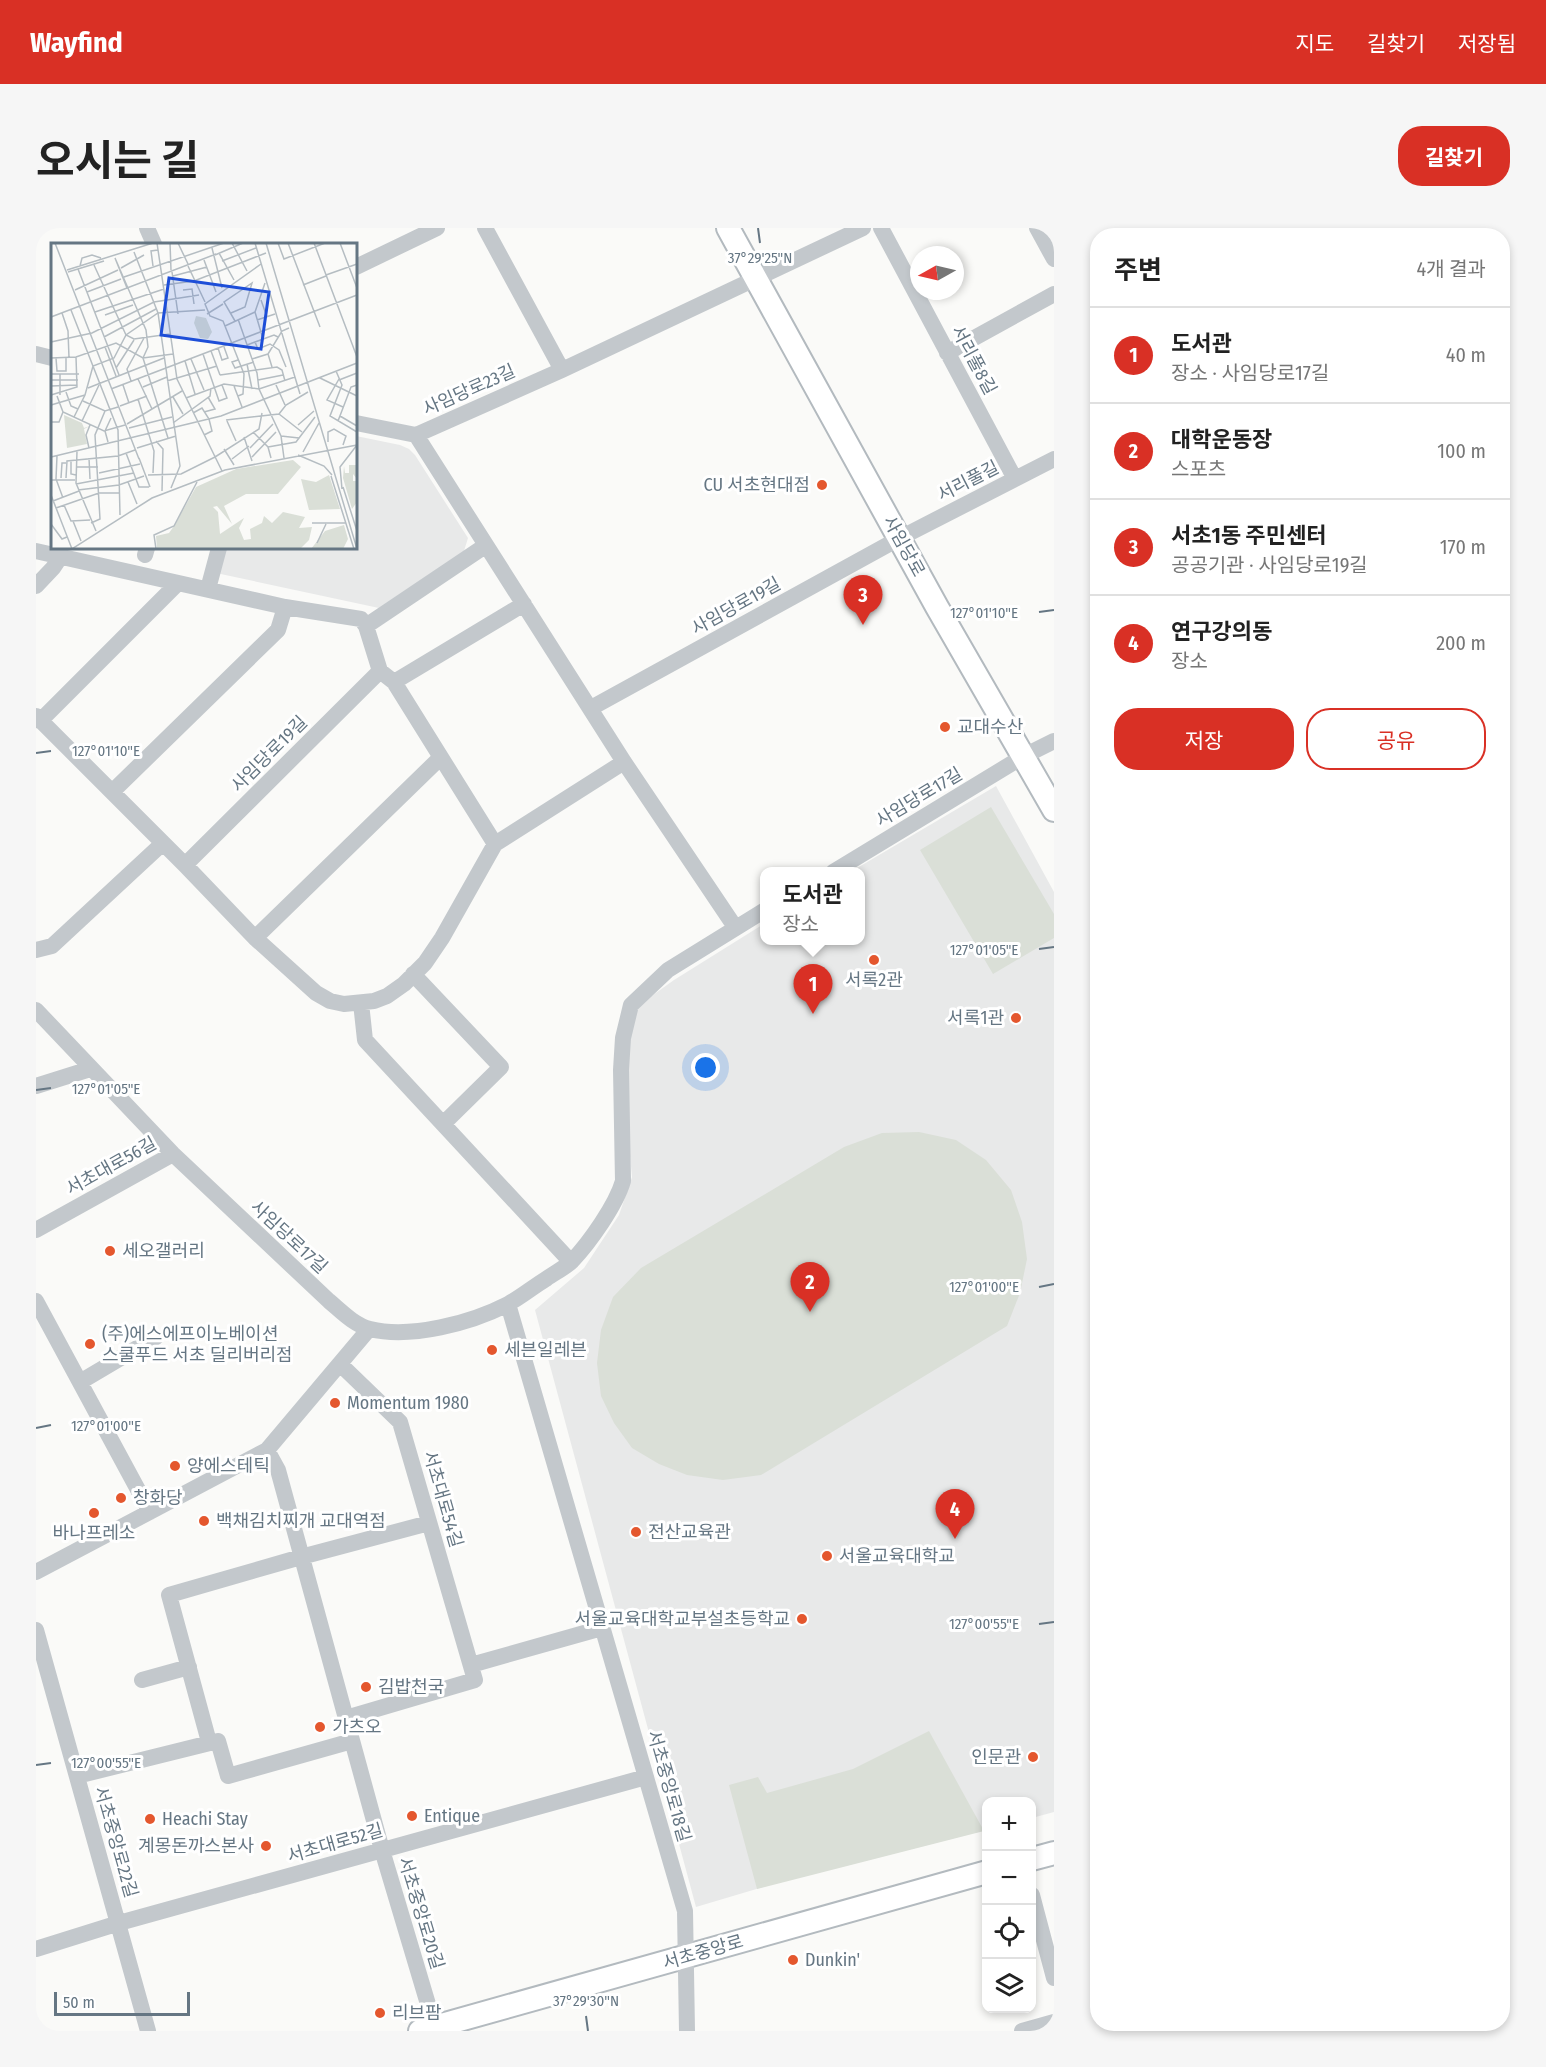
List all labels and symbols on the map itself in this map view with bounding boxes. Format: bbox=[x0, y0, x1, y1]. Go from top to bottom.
inset map bbox=[51, 243, 357, 549]
north arrow bbox=[910, 246, 964, 300]
text: 37°29'25"N bbox=[728, 249, 792, 267]
street label: 서리풀8길 bbox=[947, 322, 1001, 398]
street label: 사임당로23길 bbox=[419, 360, 519, 420]
street label: 서리풀길 bbox=[933, 456, 1003, 506]
place label: CU 서초현대점 bbox=[703, 474, 810, 496]
marker: CU 서초현대점 bbox=[815, 478, 829, 492]
street label: 사임당로 bbox=[878, 512, 930, 580]
street label: 사임당로19길 bbox=[688, 572, 784, 640]
pin: 3 bbox=[844, 576, 882, 625]
text: 127°01'10"E bbox=[950, 604, 1018, 622]
street label: 사임당로19길 bbox=[226, 711, 312, 797]
place label: 교대수산 bbox=[957, 716, 1023, 738]
marker: 교대수산 bbox=[938, 720, 952, 734]
text: 127°01'10"E bbox=[72, 742, 140, 760]
street label: 사임당로17길 bbox=[872, 763, 966, 831]
text: 127°01'05"E bbox=[950, 941, 1018, 959]
marker: 서록2관 bbox=[867, 953, 881, 967]
pin: 1 bbox=[794, 964, 832, 1014]
place label: 서록2관 bbox=[845, 969, 903, 991]
place label: 서록1관 bbox=[947, 1007, 1004, 1029]
marker: 서록1관 bbox=[1009, 1011, 1023, 1025]
your location bbox=[691, 1053, 720, 1082]
text: 127°01'05"E bbox=[72, 1080, 140, 1098]
street label: 서초대로56길 bbox=[62, 1132, 160, 1200]
street label: 사임당로17길 bbox=[246, 1196, 332, 1278]
place label: 세오갤러리 bbox=[122, 1240, 205, 1262]
marker: 세오갤러리 bbox=[103, 1244, 117, 1258]
pin: 2 bbox=[790, 1262, 830, 1312]
text: 127°01'00"E bbox=[949, 1278, 1019, 1296]
place label: (주)에스에프이노베이션 스쿨푸드 서초 딜리버리점 bbox=[102, 1323, 293, 1366]
marker: (주)에스에프이노베이션 스쿨푸드 서초 딜리버리점 bbox=[83, 1337, 97, 1351]
place label: 세븐일레븐 bbox=[504, 1339, 587, 1361]
marker: 세븐일레븐 bbox=[485, 1343, 499, 1357]
place label: Momentum 1980 bbox=[347, 1392, 469, 1414]
marker: Momentum 1980 bbox=[328, 1396, 342, 1410]
text: 127°01'00"E bbox=[71, 1417, 141, 1435]
street label: 서초대로54길 bbox=[419, 1448, 467, 1550]
place label: 양에스테틱 bbox=[187, 1455, 270, 1477]
marker: 양에스테틱 bbox=[168, 1459, 182, 1473]
place label: 창화당 bbox=[133, 1487, 183, 1509]
pin: 4 bbox=[936, 1490, 974, 1539]
marker: 창화당 bbox=[114, 1491, 128, 1505]
marker: 바나프레소 bbox=[87, 1506, 101, 1520]
place label: 백채김치찌개 교대역점 bbox=[216, 1510, 386, 1532]
marker: 백채김치찌개 교대역점 bbox=[197, 1514, 211, 1528]
place label: 전산교육관 bbox=[648, 1521, 731, 1543]
place label: 바나프레소 bbox=[53, 1522, 135, 1544]
marker: 전산교육관 bbox=[629, 1525, 643, 1539]
place label: 서울교육대학교 bbox=[839, 1545, 955, 1567]
marker: 서울교육대학교 bbox=[820, 1549, 834, 1563]
place label: 서울교육대학교부설초등학교 bbox=[575, 1608, 790, 1630]
marker: 서울교육대학교부설초등학교 bbox=[795, 1612, 809, 1626]
text: 127°00'55"E bbox=[949, 1615, 1019, 1633]
place label: 김밥천국 bbox=[378, 1676, 444, 1698]
marker: 김밥천국 bbox=[359, 1680, 373, 1694]
place label: 가츠오 bbox=[332, 1716, 382, 1738]
marker: 가츠오 bbox=[313, 1720, 327, 1734]
street label: 서초중앙로18길 bbox=[643, 1728, 695, 1844]
place label: 인문관 bbox=[971, 1746, 1021, 1768]
marker: 인문관 bbox=[1026, 1750, 1040, 1764]
text: 127°00'55"E bbox=[71, 1754, 141, 1772]
street label: 서초중앙로22길 bbox=[90, 1784, 142, 1900]
place label: Entique bbox=[424, 1805, 480, 1827]
place label: Heachi Stay bbox=[162, 1808, 248, 1830]
marker: Entique bbox=[405, 1809, 419, 1823]
marker: Heachi Stay bbox=[143, 1812, 157, 1826]
street label: 서초대로52길 bbox=[284, 1819, 386, 1867]
place label: 계몽돈까스본사 bbox=[138, 1835, 254, 1857]
marker: 계몽돈까스본사 bbox=[259, 1839, 273, 1853]
street label: 서초중앙로20길 bbox=[393, 1854, 449, 1972]
street label: 서초중앙로 bbox=[660, 1930, 746, 1974]
place label: Dunkin' bbox=[805, 1949, 860, 1971]
marker: Dunkin' bbox=[786, 1953, 800, 1967]
scale bar bbox=[54, 1989, 190, 2016]
text: 37°29'30"N bbox=[553, 1992, 619, 2010]
place label: 리브팜 bbox=[392, 2002, 442, 2024]
marker: 리브팜 bbox=[373, 2006, 387, 2020]

